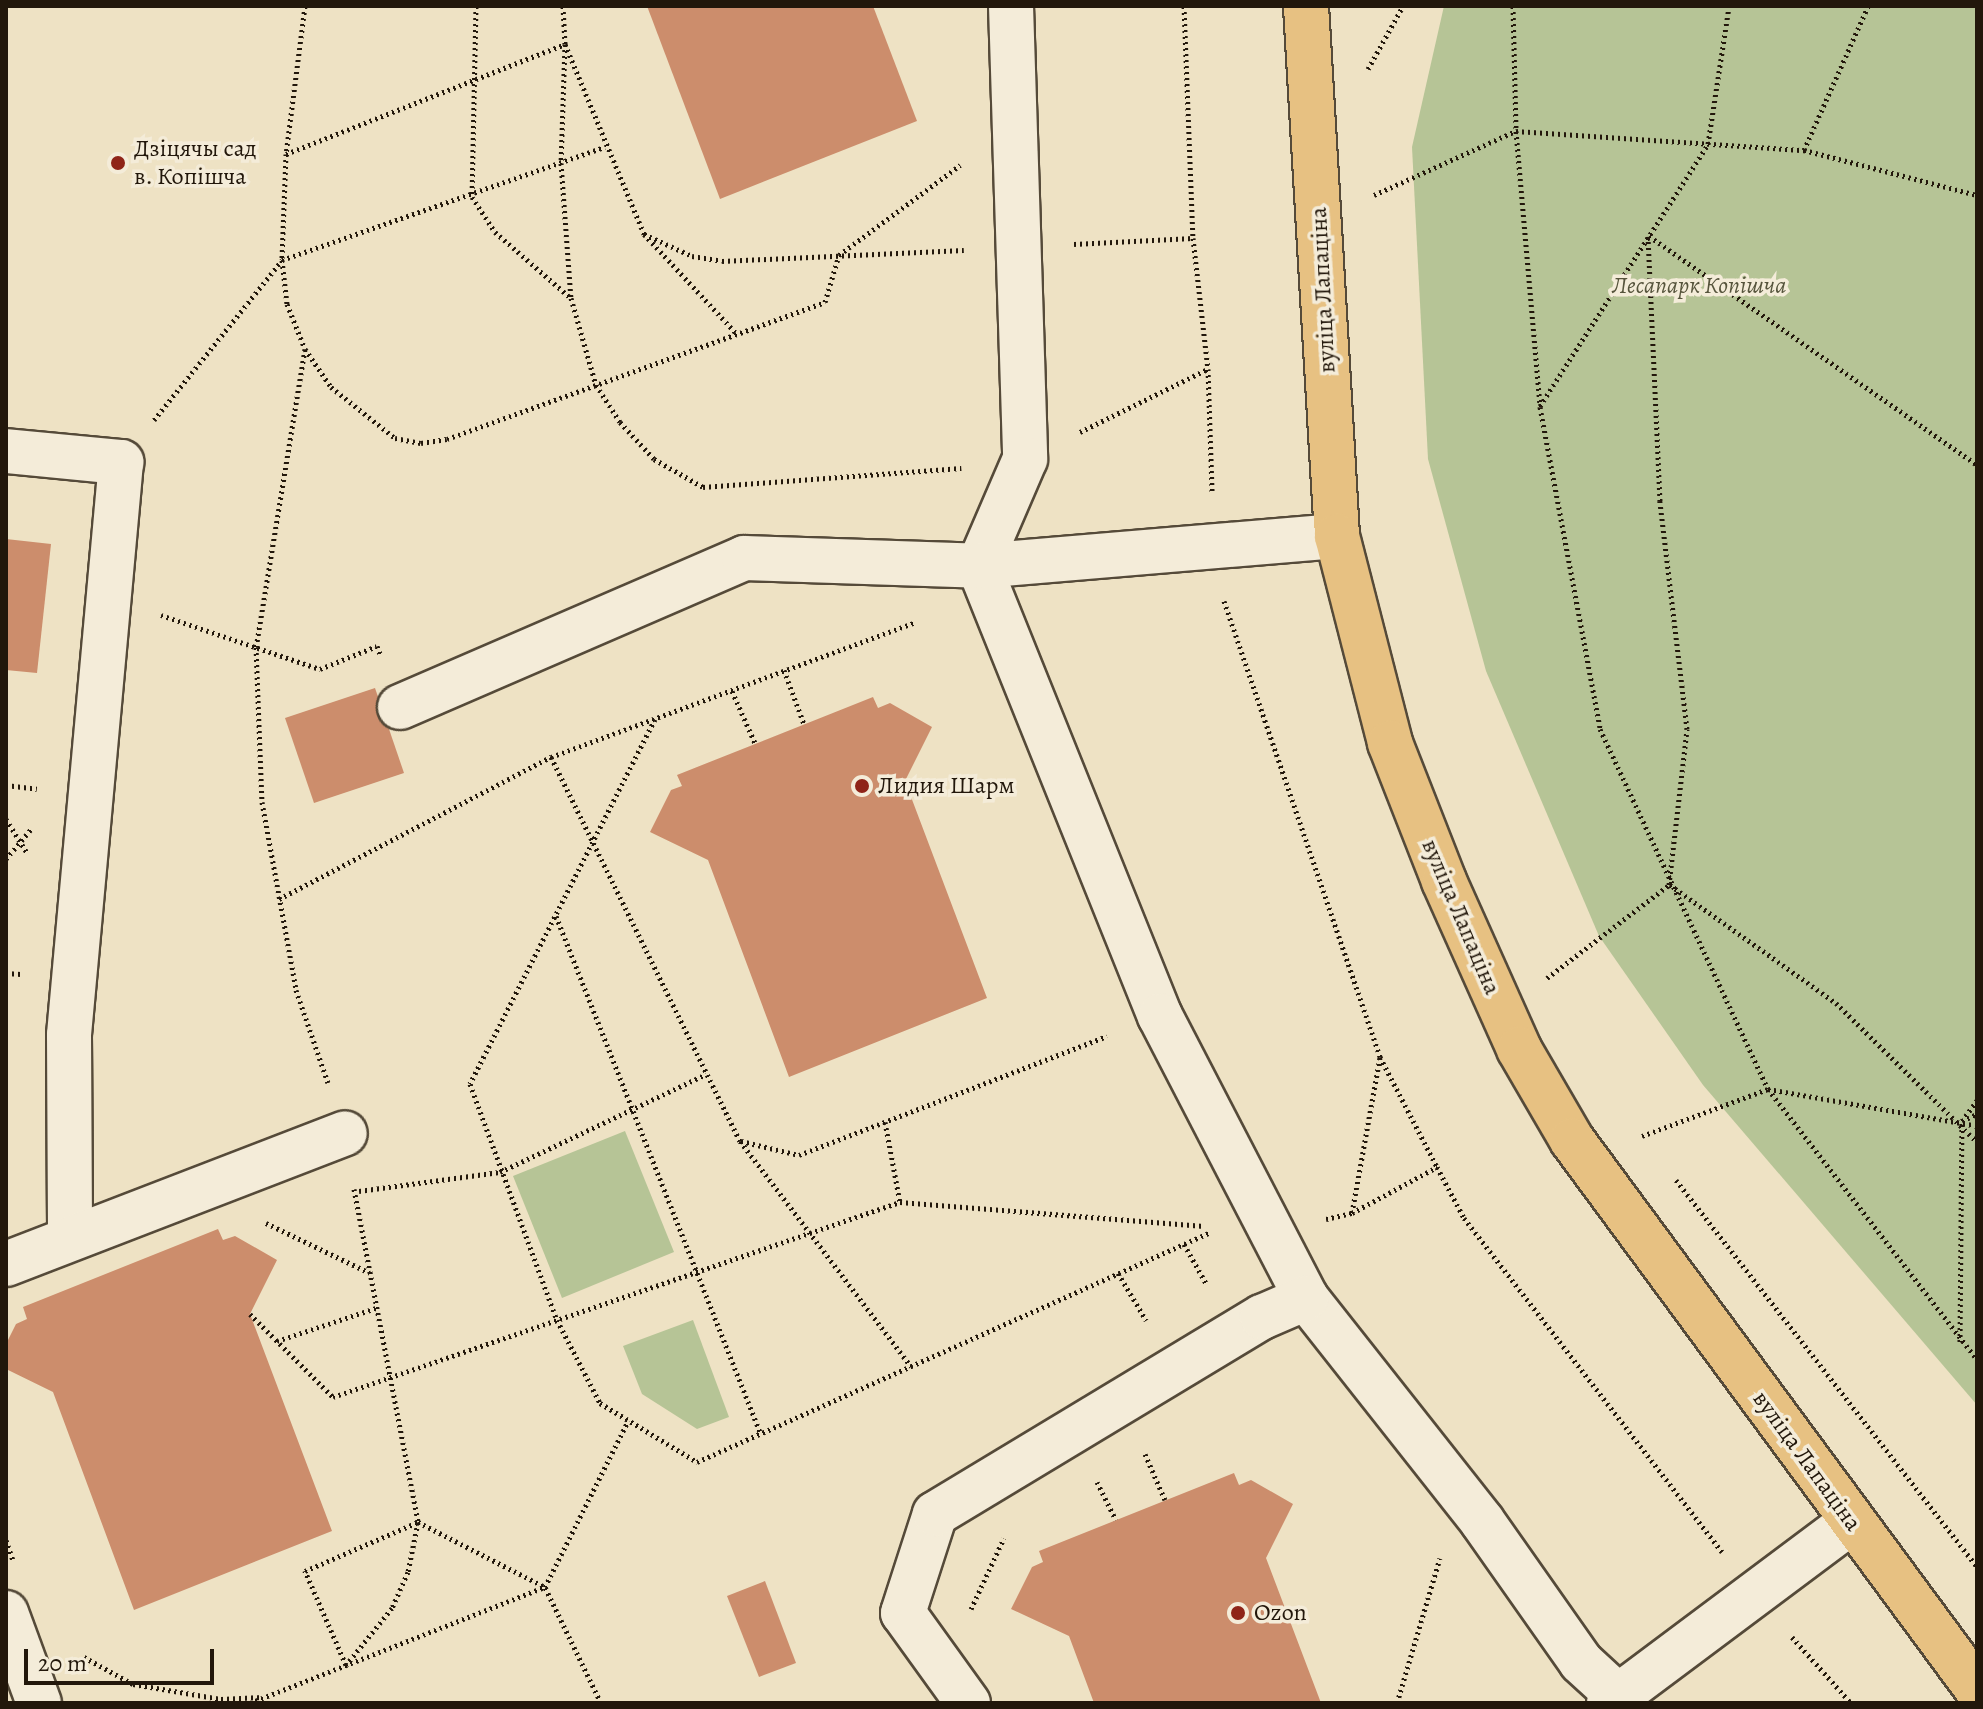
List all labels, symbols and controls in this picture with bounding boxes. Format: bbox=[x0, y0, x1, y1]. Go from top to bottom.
place label: Дзіцячы сад в. Копішча bbox=[134, 135, 257, 191]
marker: Дзіцячы сад в. Копішча bbox=[109, 154, 127, 172]
street label: вуліца Лапаціна bbox=[1304, 206, 1342, 374]
park label: Лесапарк Копішча bbox=[1612, 272, 1786, 300]
place label: Лидия Шарм bbox=[878, 772, 1014, 800]
marker: Лидия Шарм bbox=[853, 777, 871, 795]
street label: вуліца Лапаціна bbox=[1415, 835, 1507, 999]
street label: вуліца Лапаціна bbox=[1747, 1385, 1867, 1537]
place label: Ozon bbox=[1254, 1599, 1307, 1627]
marker: Ozon bbox=[1229, 1604, 1247, 1622]
scale bar bbox=[28, 1633, 218, 1683]
text: 20 m bbox=[38, 1647, 87, 1679]

